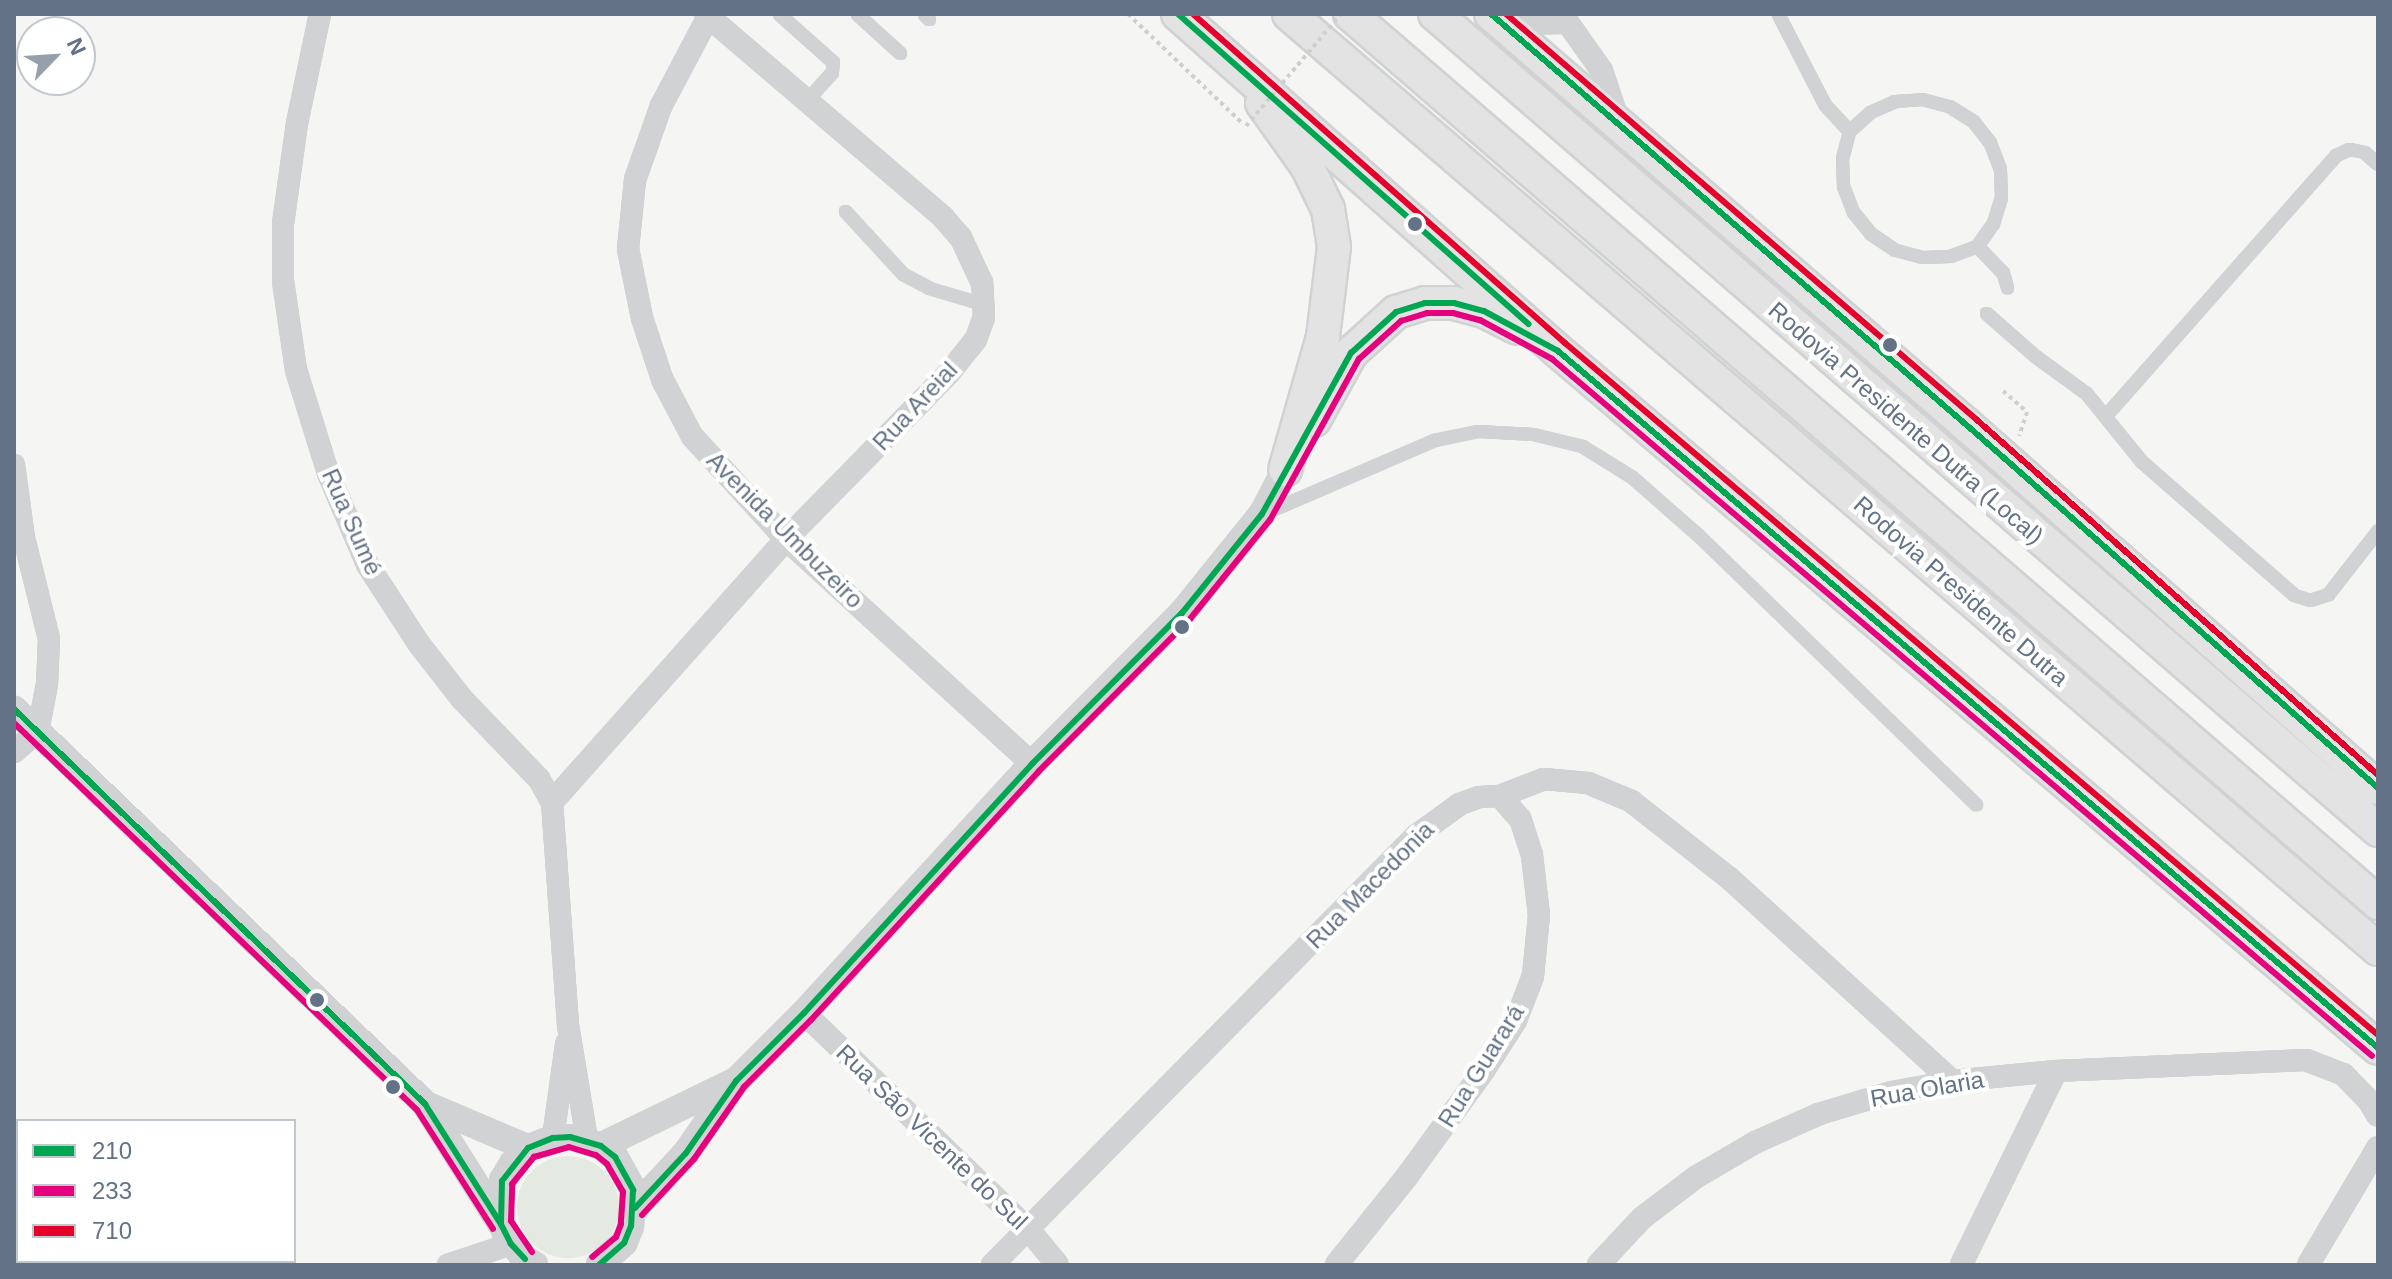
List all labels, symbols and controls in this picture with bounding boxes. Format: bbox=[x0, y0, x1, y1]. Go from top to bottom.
north arrow bbox=[16, 16, 96, 96]
text: N bbox=[62, 34, 91, 59]
unlabelled marker bbox=[1407, 216, 1423, 232]
street label: Rodovia Presidente Dutra (Local) bbox=[1763, 296, 2049, 550]
unlabelled marker bbox=[1882, 337, 1898, 353]
street label: Rua Areial bbox=[866, 355, 964, 457]
street label: Avenida Umbuzeiro bbox=[701, 446, 869, 614]
street label: Rua Sumé bbox=[316, 464, 388, 580]
street label: Rodovia Presidente Dutra bbox=[1848, 490, 2074, 692]
unlabelled marker bbox=[1174, 619, 1190, 635]
street label: Rua Macedonia bbox=[1300, 815, 1440, 955]
unlabelled marker bbox=[309, 992, 325, 1008]
street label: Rua Guarará bbox=[1432, 1000, 1530, 1132]
street label: Rua São Vicente do Sul bbox=[830, 1038, 1034, 1236]
street label: Rua Olaria bbox=[1868, 1065, 1986, 1113]
unlabelled marker bbox=[385, 1079, 401, 1095]
legend bbox=[16, 1119, 296, 1263]
text: 210 bbox=[92, 1137, 132, 1164]
text: 233 bbox=[92, 1177, 132, 1204]
text: 710 bbox=[92, 1217, 132, 1244]

